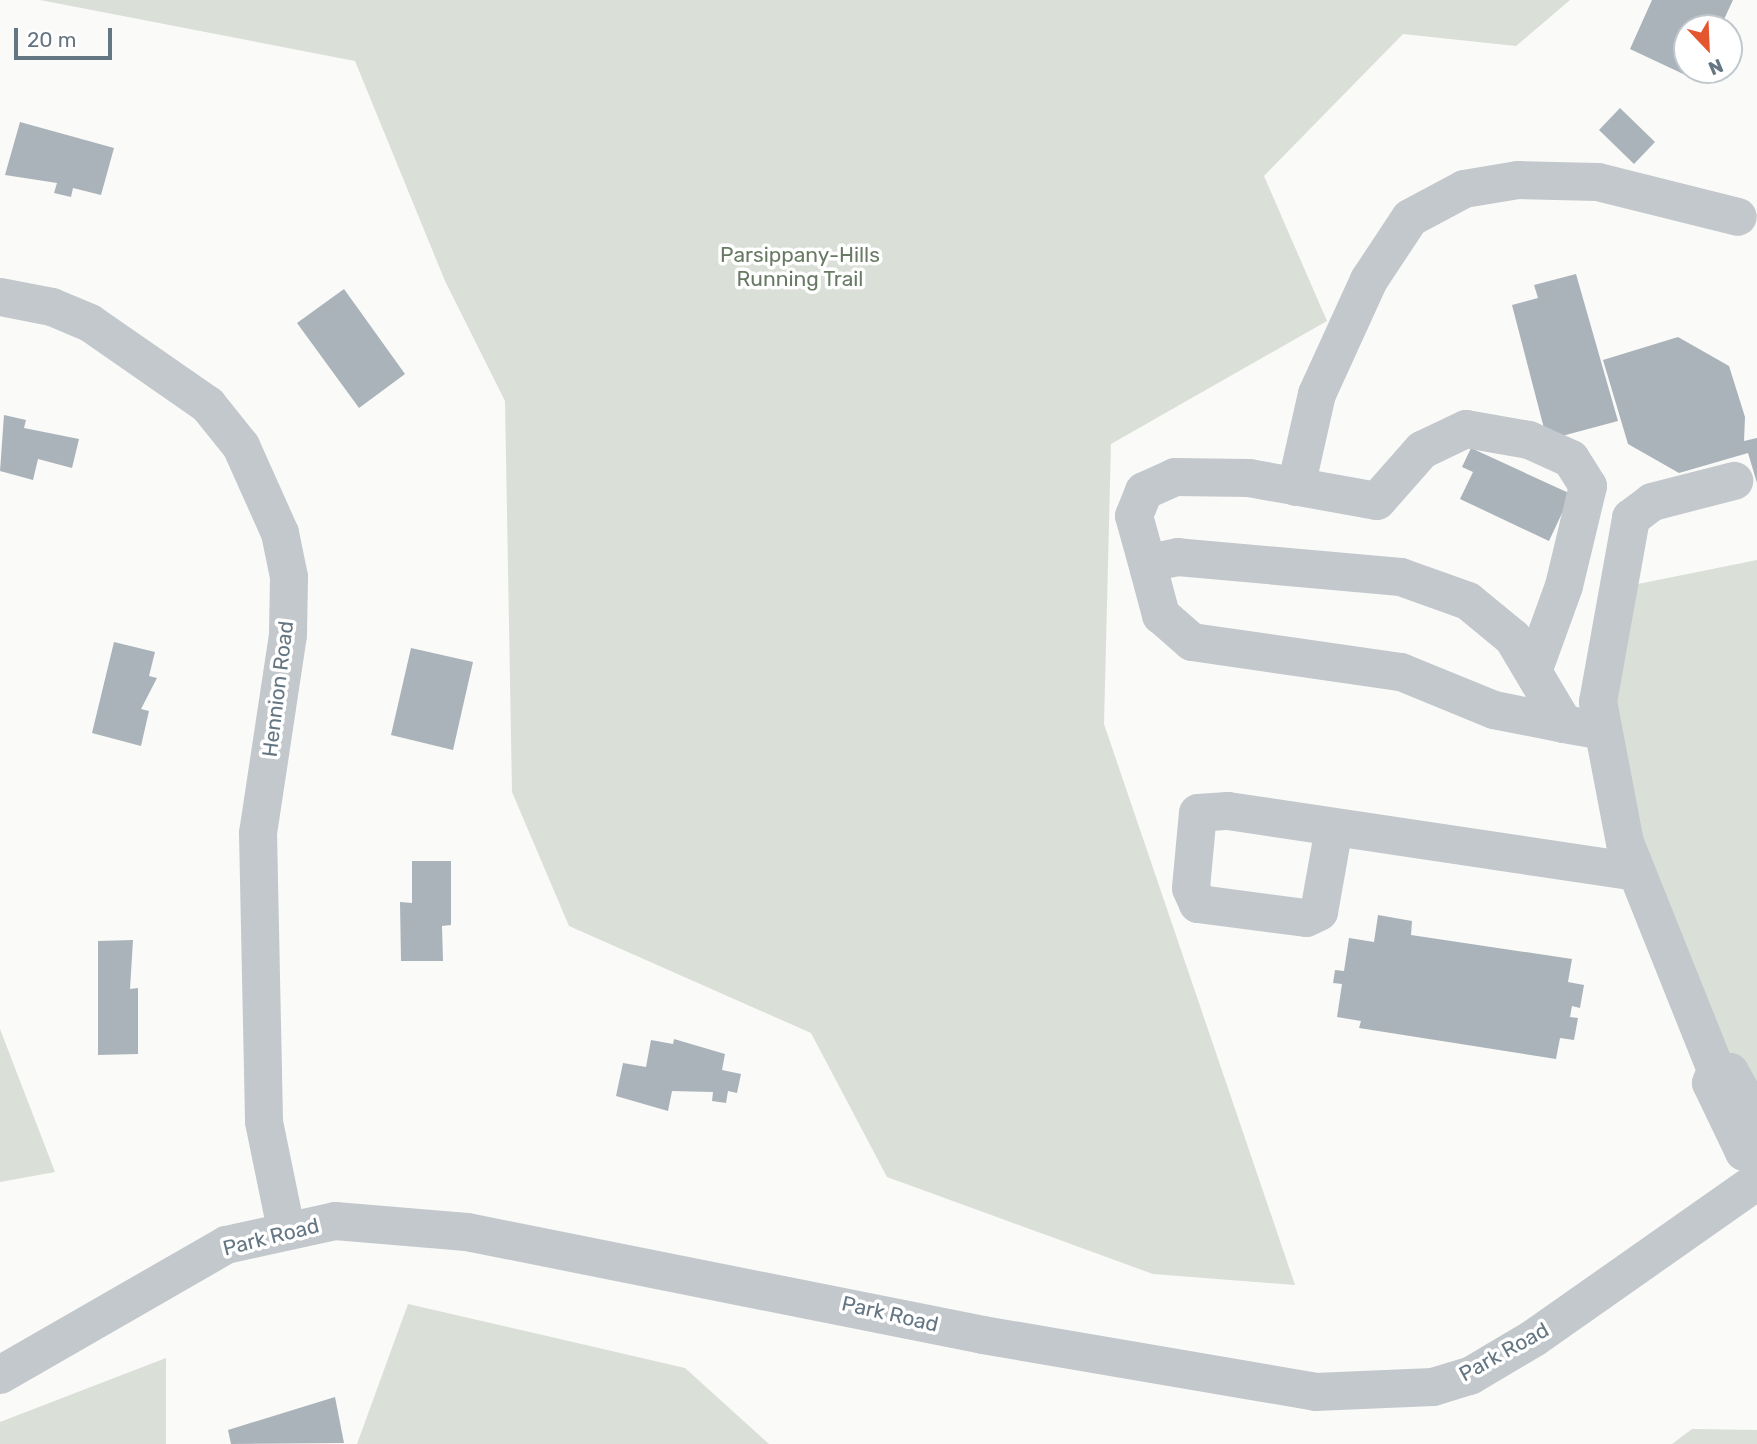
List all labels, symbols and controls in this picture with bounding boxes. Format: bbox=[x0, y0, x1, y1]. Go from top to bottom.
scale bar bbox=[18, 14, 116, 58]
north arrow bbox=[1673, 14, 1743, 84]
text: 20 m bbox=[27, 27, 76, 52]
text: N bbox=[1705, 54, 1726, 80]
park label: Parsippany-Hills Running Trail bbox=[720, 242, 880, 292]
street label: Hennion Road bbox=[257, 619, 299, 759]
street label: Park Road bbox=[220, 1213, 322, 1261]
street label: Park Road bbox=[839, 1291, 941, 1337]
street label: Park Road bbox=[1455, 1317, 1553, 1387]

